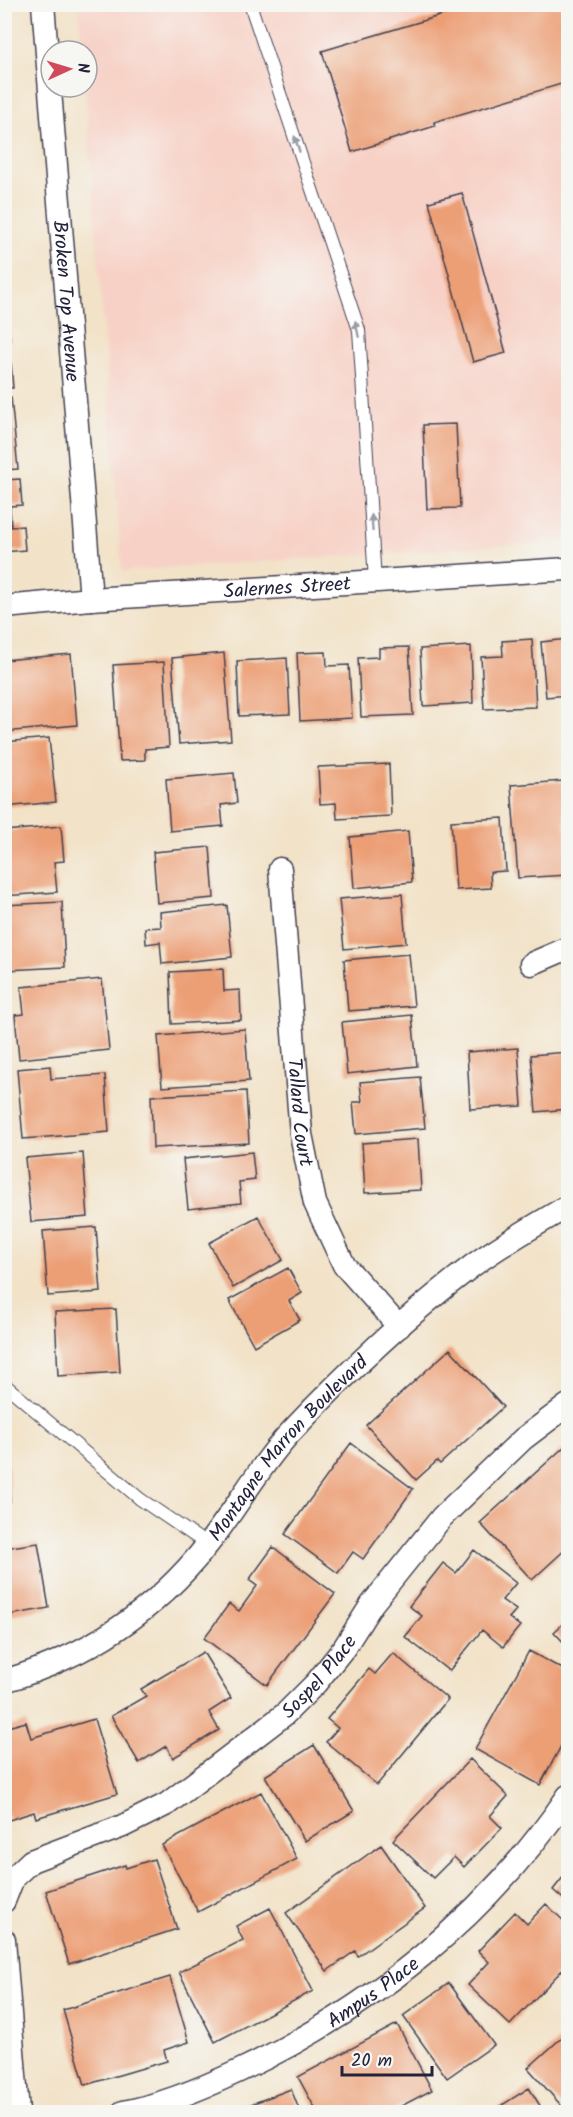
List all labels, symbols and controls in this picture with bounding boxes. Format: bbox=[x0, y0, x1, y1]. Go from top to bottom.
north arrow bbox=[39, 39, 99, 99]
text: N bbox=[70, 62, 95, 74]
one-way arrow bbox=[291, 134, 301, 152]
street label: Broken Top Avenue bbox=[43, 219, 87, 383]
one-way arrow bbox=[352, 319, 361, 338]
one-way arrow bbox=[367, 513, 376, 532]
street label: Salernes Street bbox=[223, 569, 352, 609]
street label: Tallard Court bbox=[277, 1057, 321, 1170]
street label: Montagne Marron Boulevard bbox=[201, 1348, 377, 1549]
street label: Sospel Place bbox=[274, 1629, 366, 1727]
street label: Ampus Place bbox=[321, 1950, 427, 2038]
scale bar bbox=[342, 2039, 432, 2077]
text: 20 m bbox=[351, 2047, 392, 2076]

